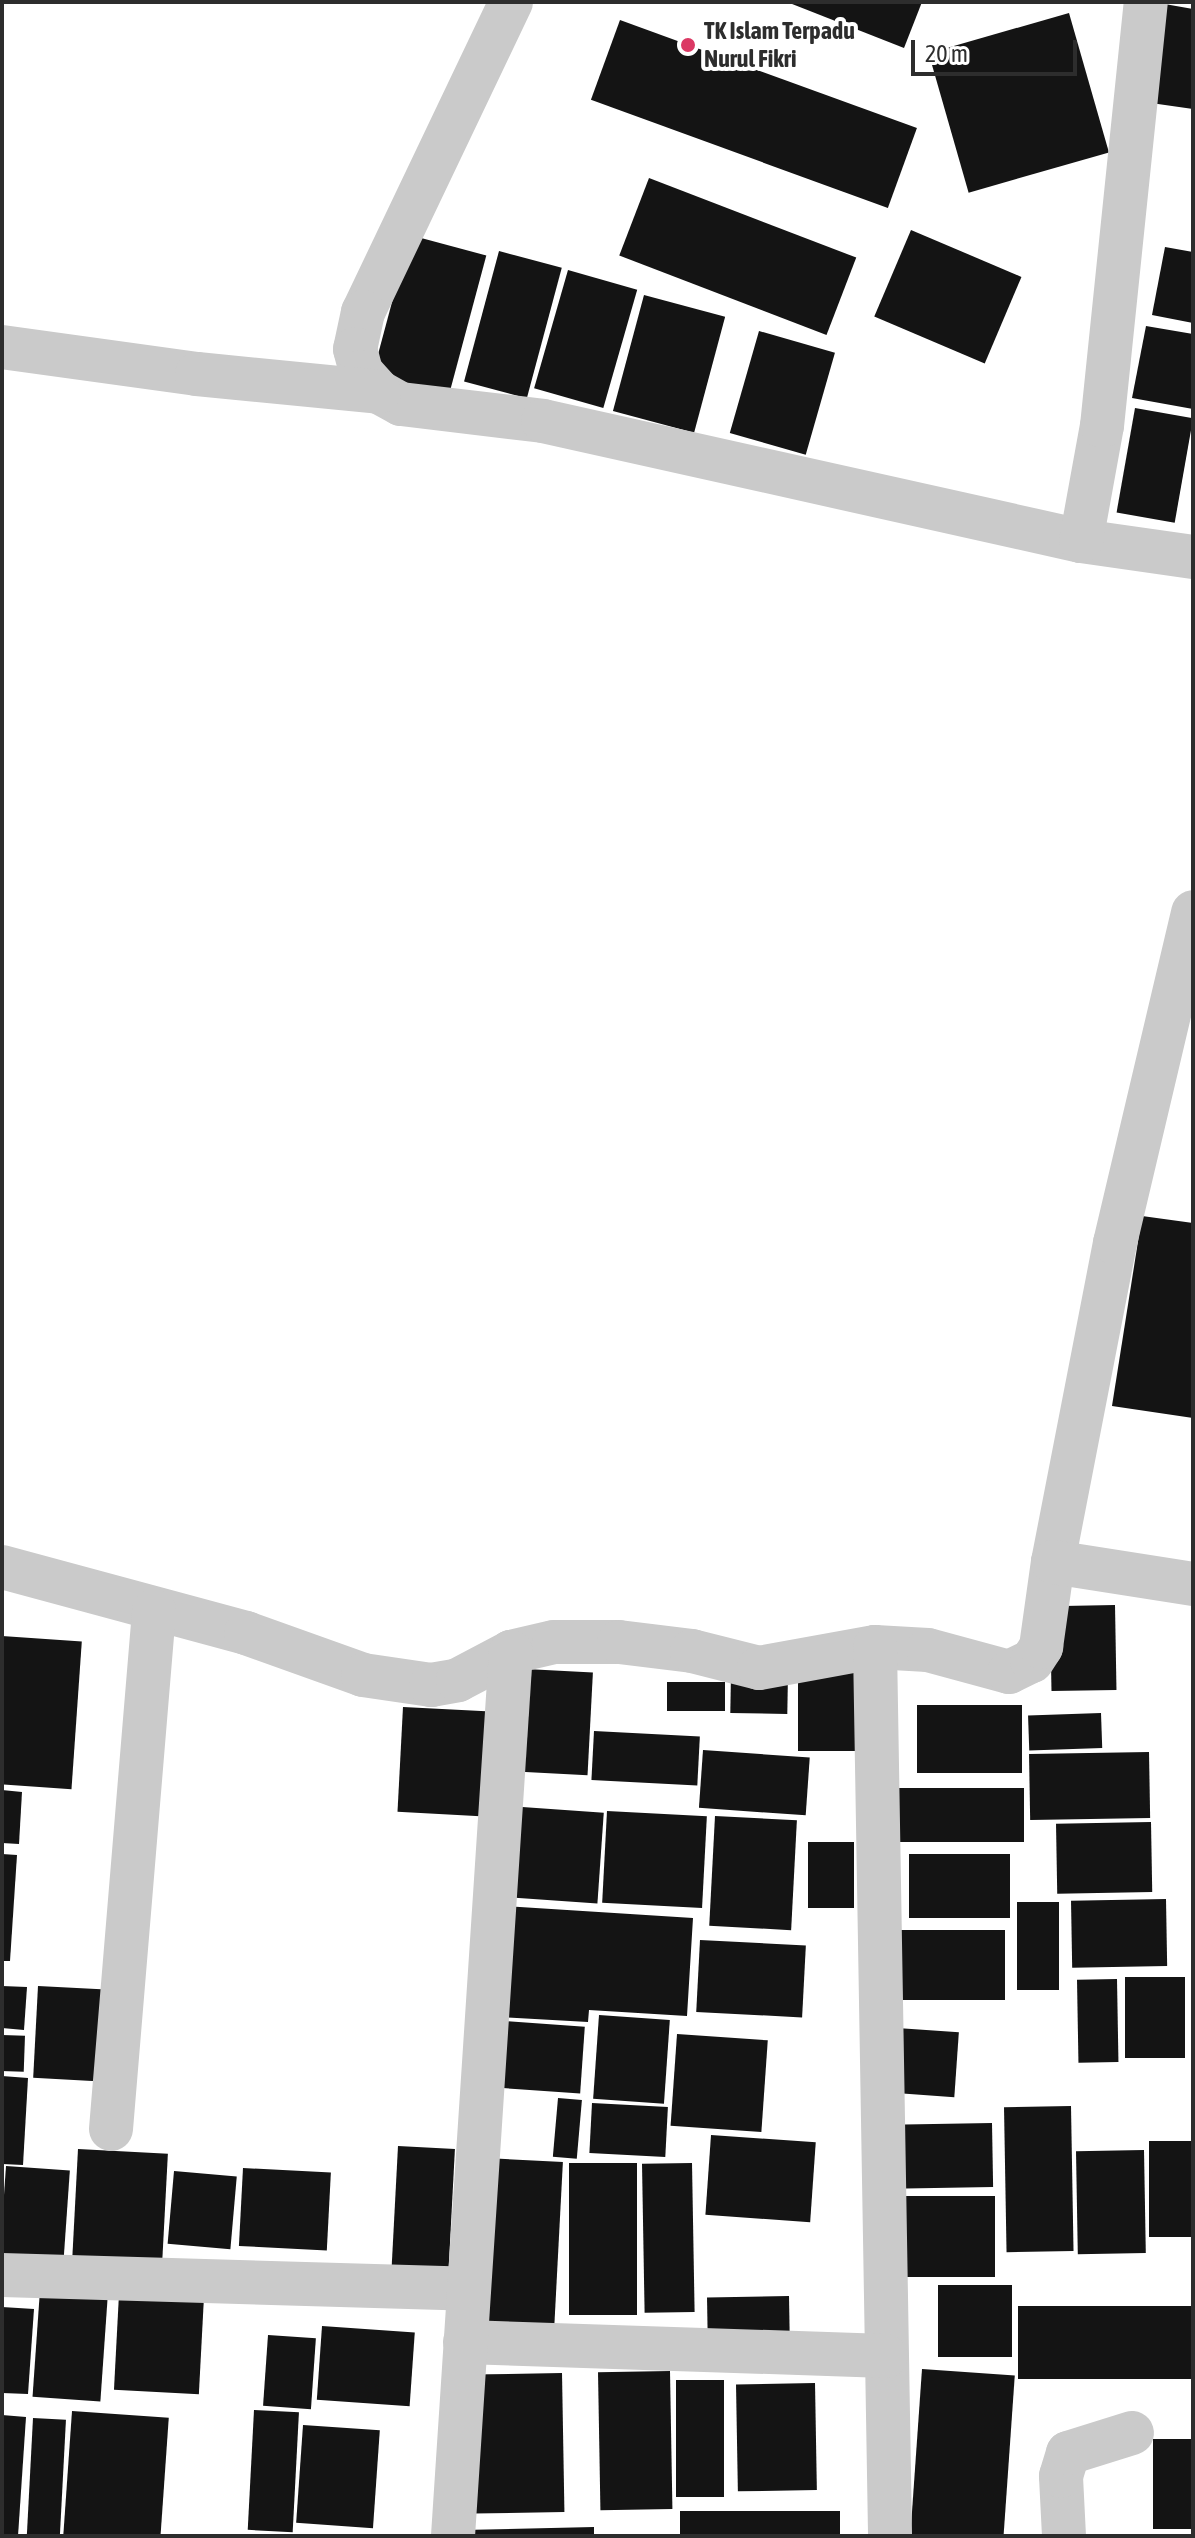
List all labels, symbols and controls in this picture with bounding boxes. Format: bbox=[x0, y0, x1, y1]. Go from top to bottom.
place label: TK Islam Terpadu Nurul Fikri bbox=[704, 17, 855, 73]
scale bar bbox=[915, 24, 1081, 74]
marker: TK Islam Terpadu Nurul Fikri bbox=[679, 36, 697, 54]
text: 20 m bbox=[925, 40, 968, 67]

